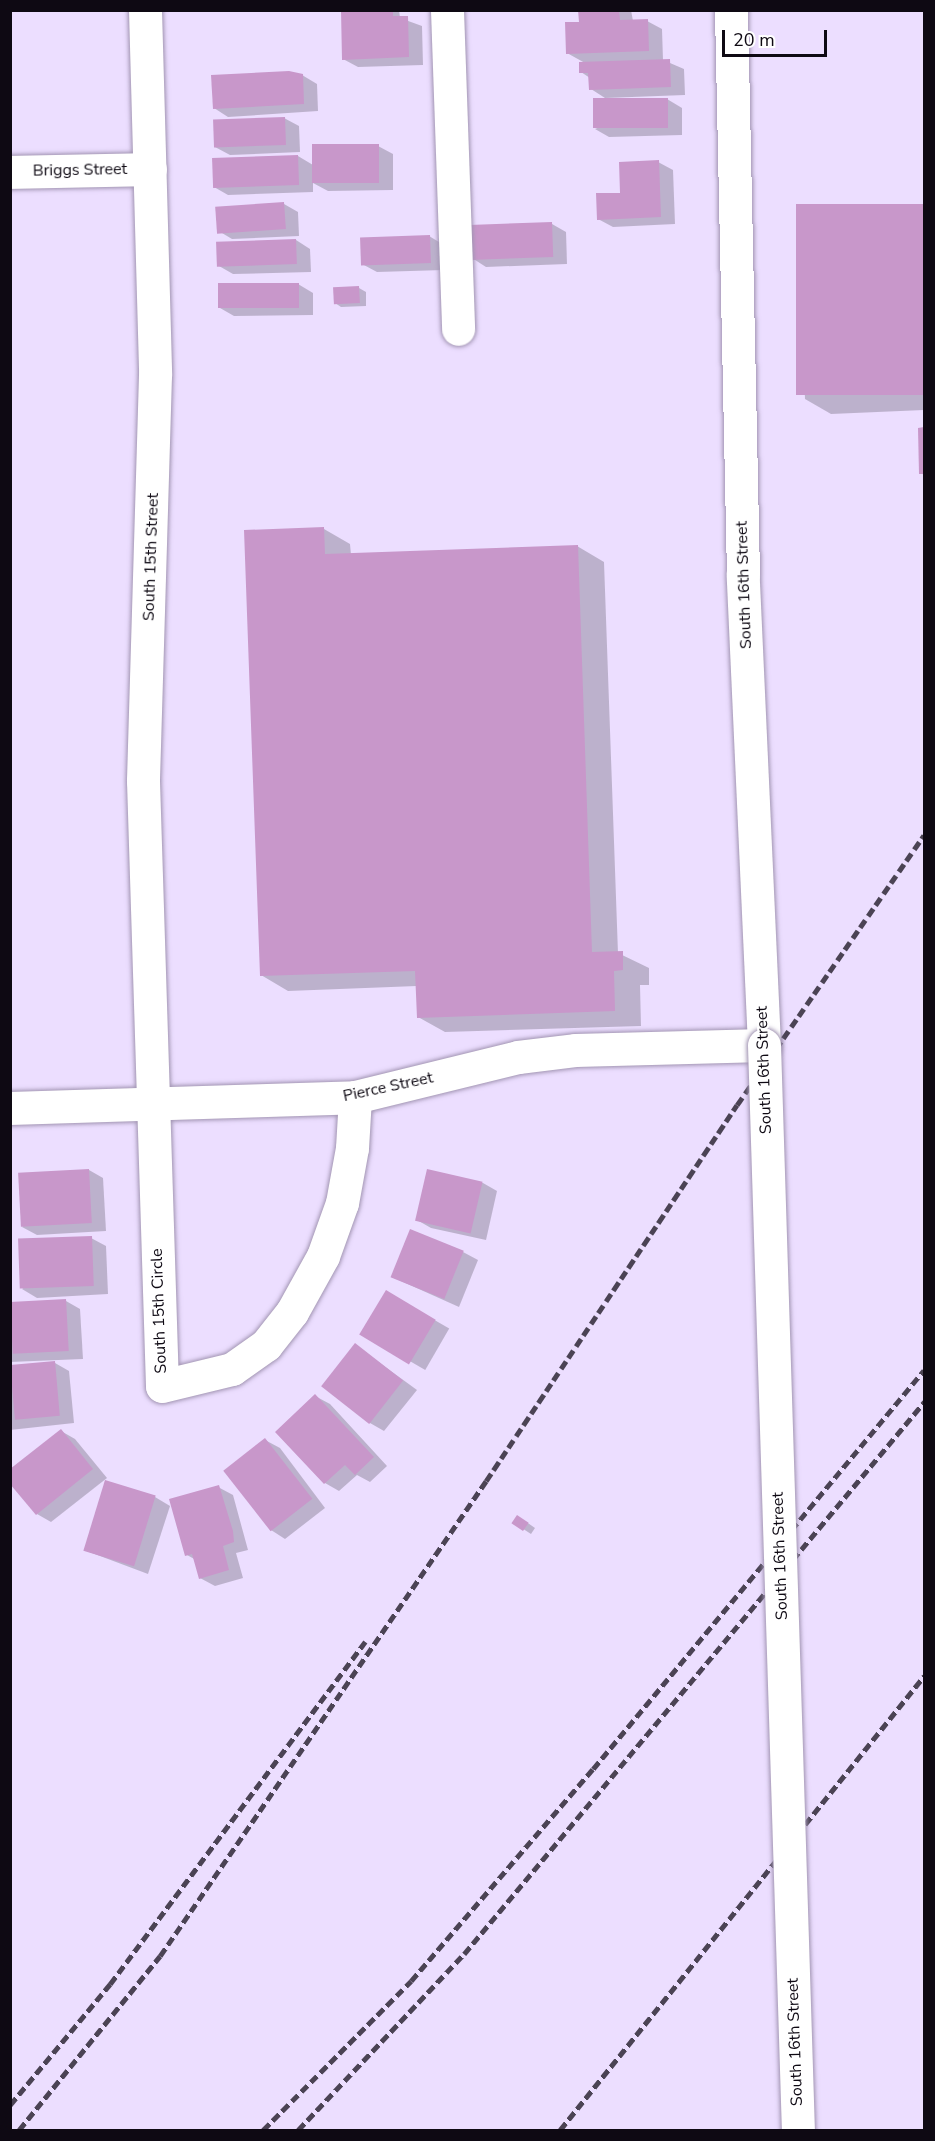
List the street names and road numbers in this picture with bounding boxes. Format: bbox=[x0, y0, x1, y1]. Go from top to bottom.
street label: Briggs Street bbox=[33, 160, 127, 180]
street label: South 15th Street bbox=[139, 493, 163, 621]
street label: South 16th Street bbox=[732, 521, 756, 649]
street label: South 16th Street bbox=[752, 1006, 776, 1134]
street label: Pierce Street bbox=[341, 1068, 435, 1106]
street label: South 15th Circle bbox=[147, 1248, 171, 1374]
street label: South 16th Street bbox=[768, 1492, 792, 1620]
street label: South 16th Street bbox=[783, 1978, 807, 2106]

